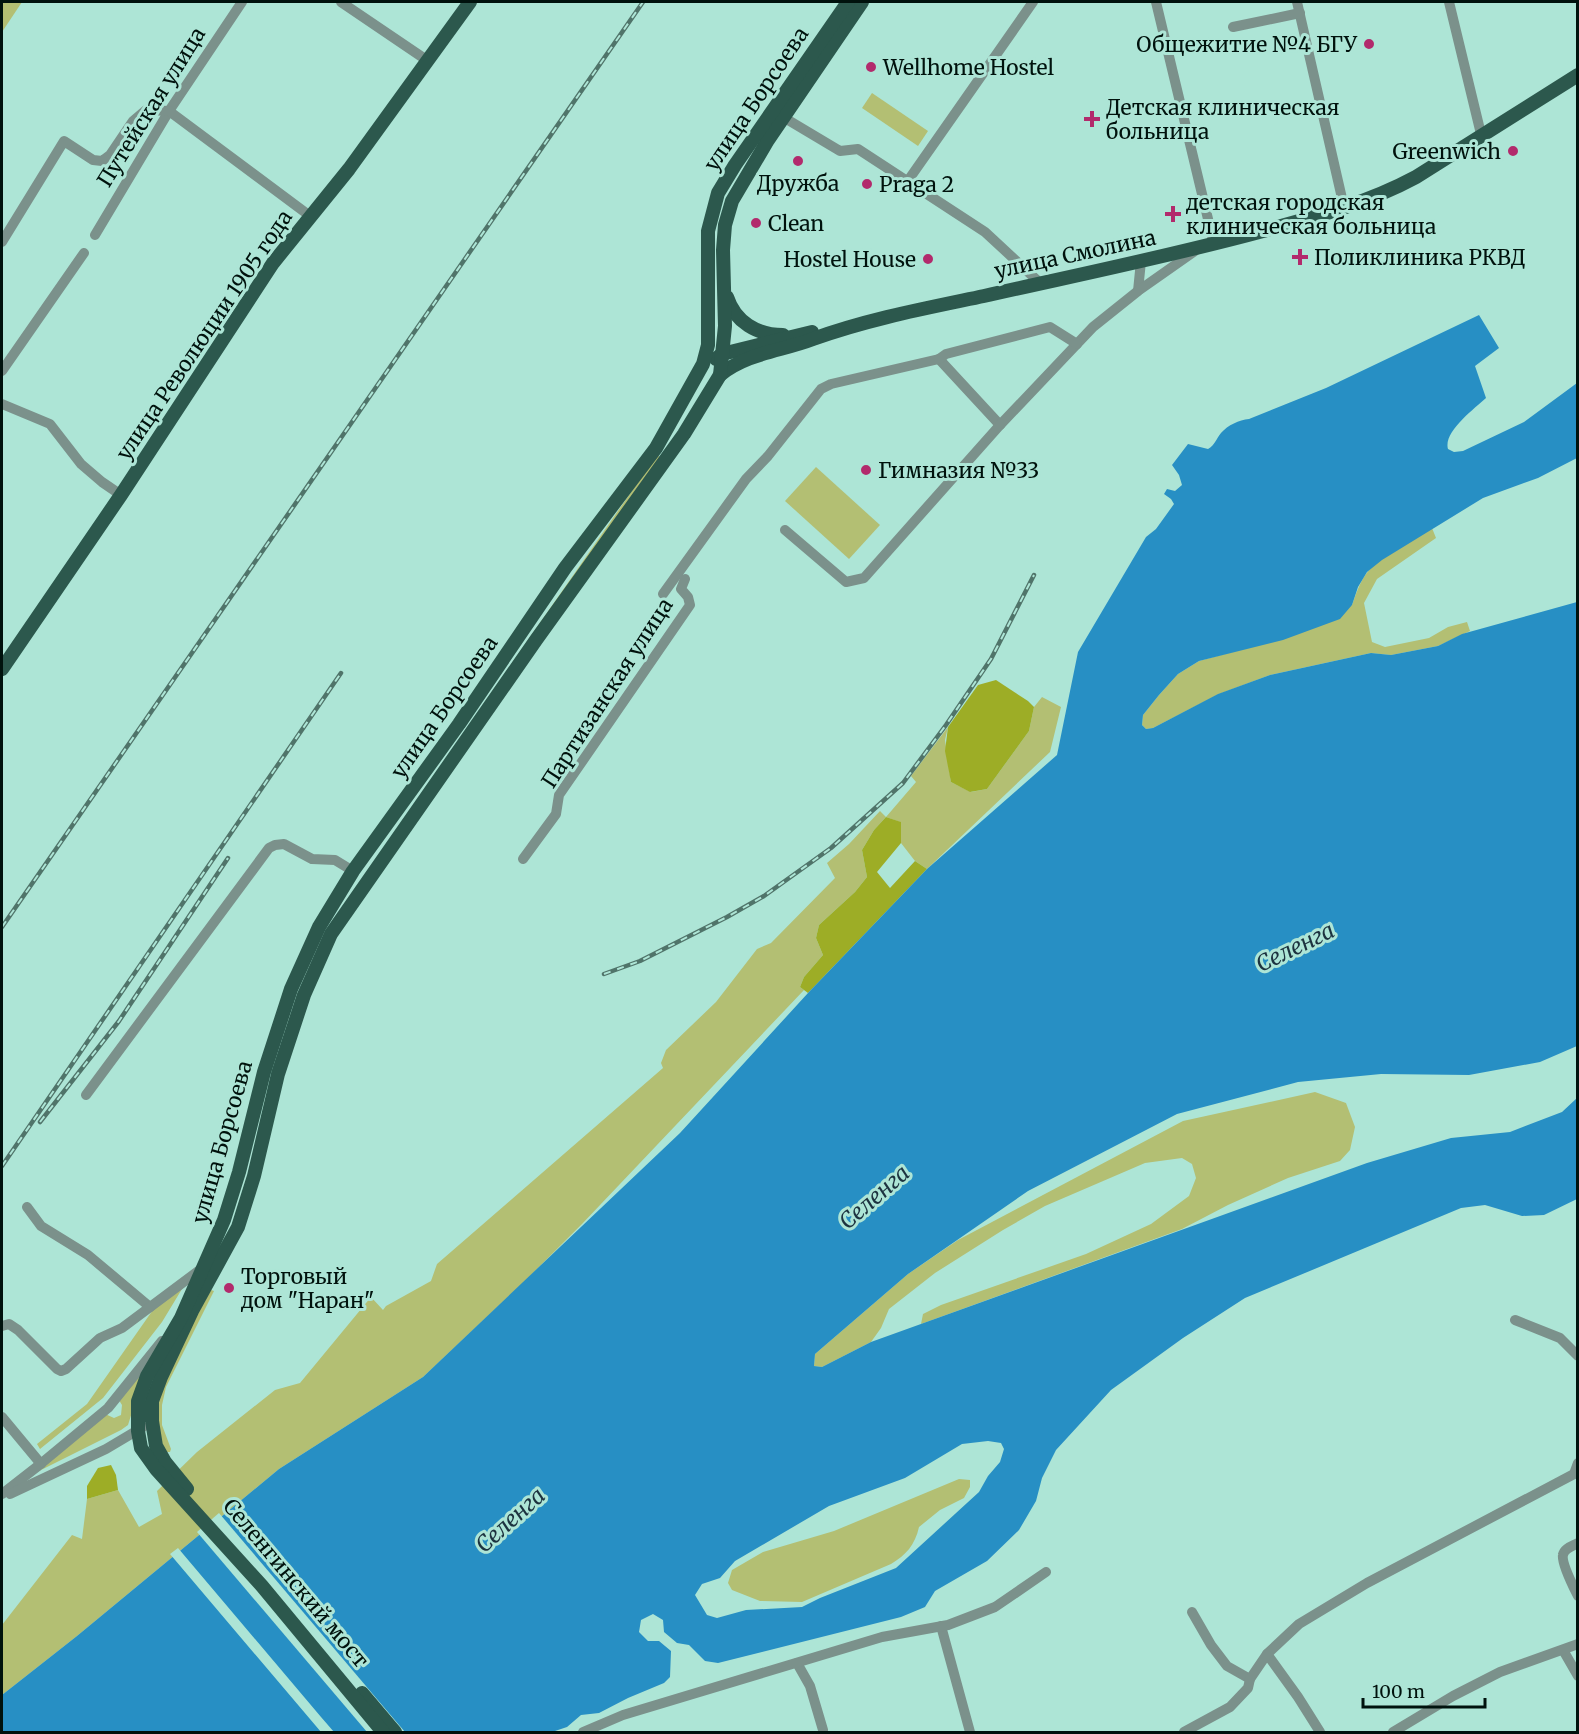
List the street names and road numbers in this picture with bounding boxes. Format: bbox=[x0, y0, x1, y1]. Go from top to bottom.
street label: Путейская улица bbox=[91, 22, 211, 192]
street label: улица Борсоева bbox=[698, 22, 814, 176]
street label: улица Революции 1905 года bbox=[110, 205, 298, 465]
street label: улица Смолина bbox=[992, 224, 1158, 284]
street label: Партизанская улица bbox=[535, 593, 679, 793]
street label: улица Борсоева bbox=[385, 630, 503, 784]
street label: улица Борсоева bbox=[186, 1058, 258, 1226]
street label: Селенгинский мост bbox=[217, 1493, 375, 1673]

